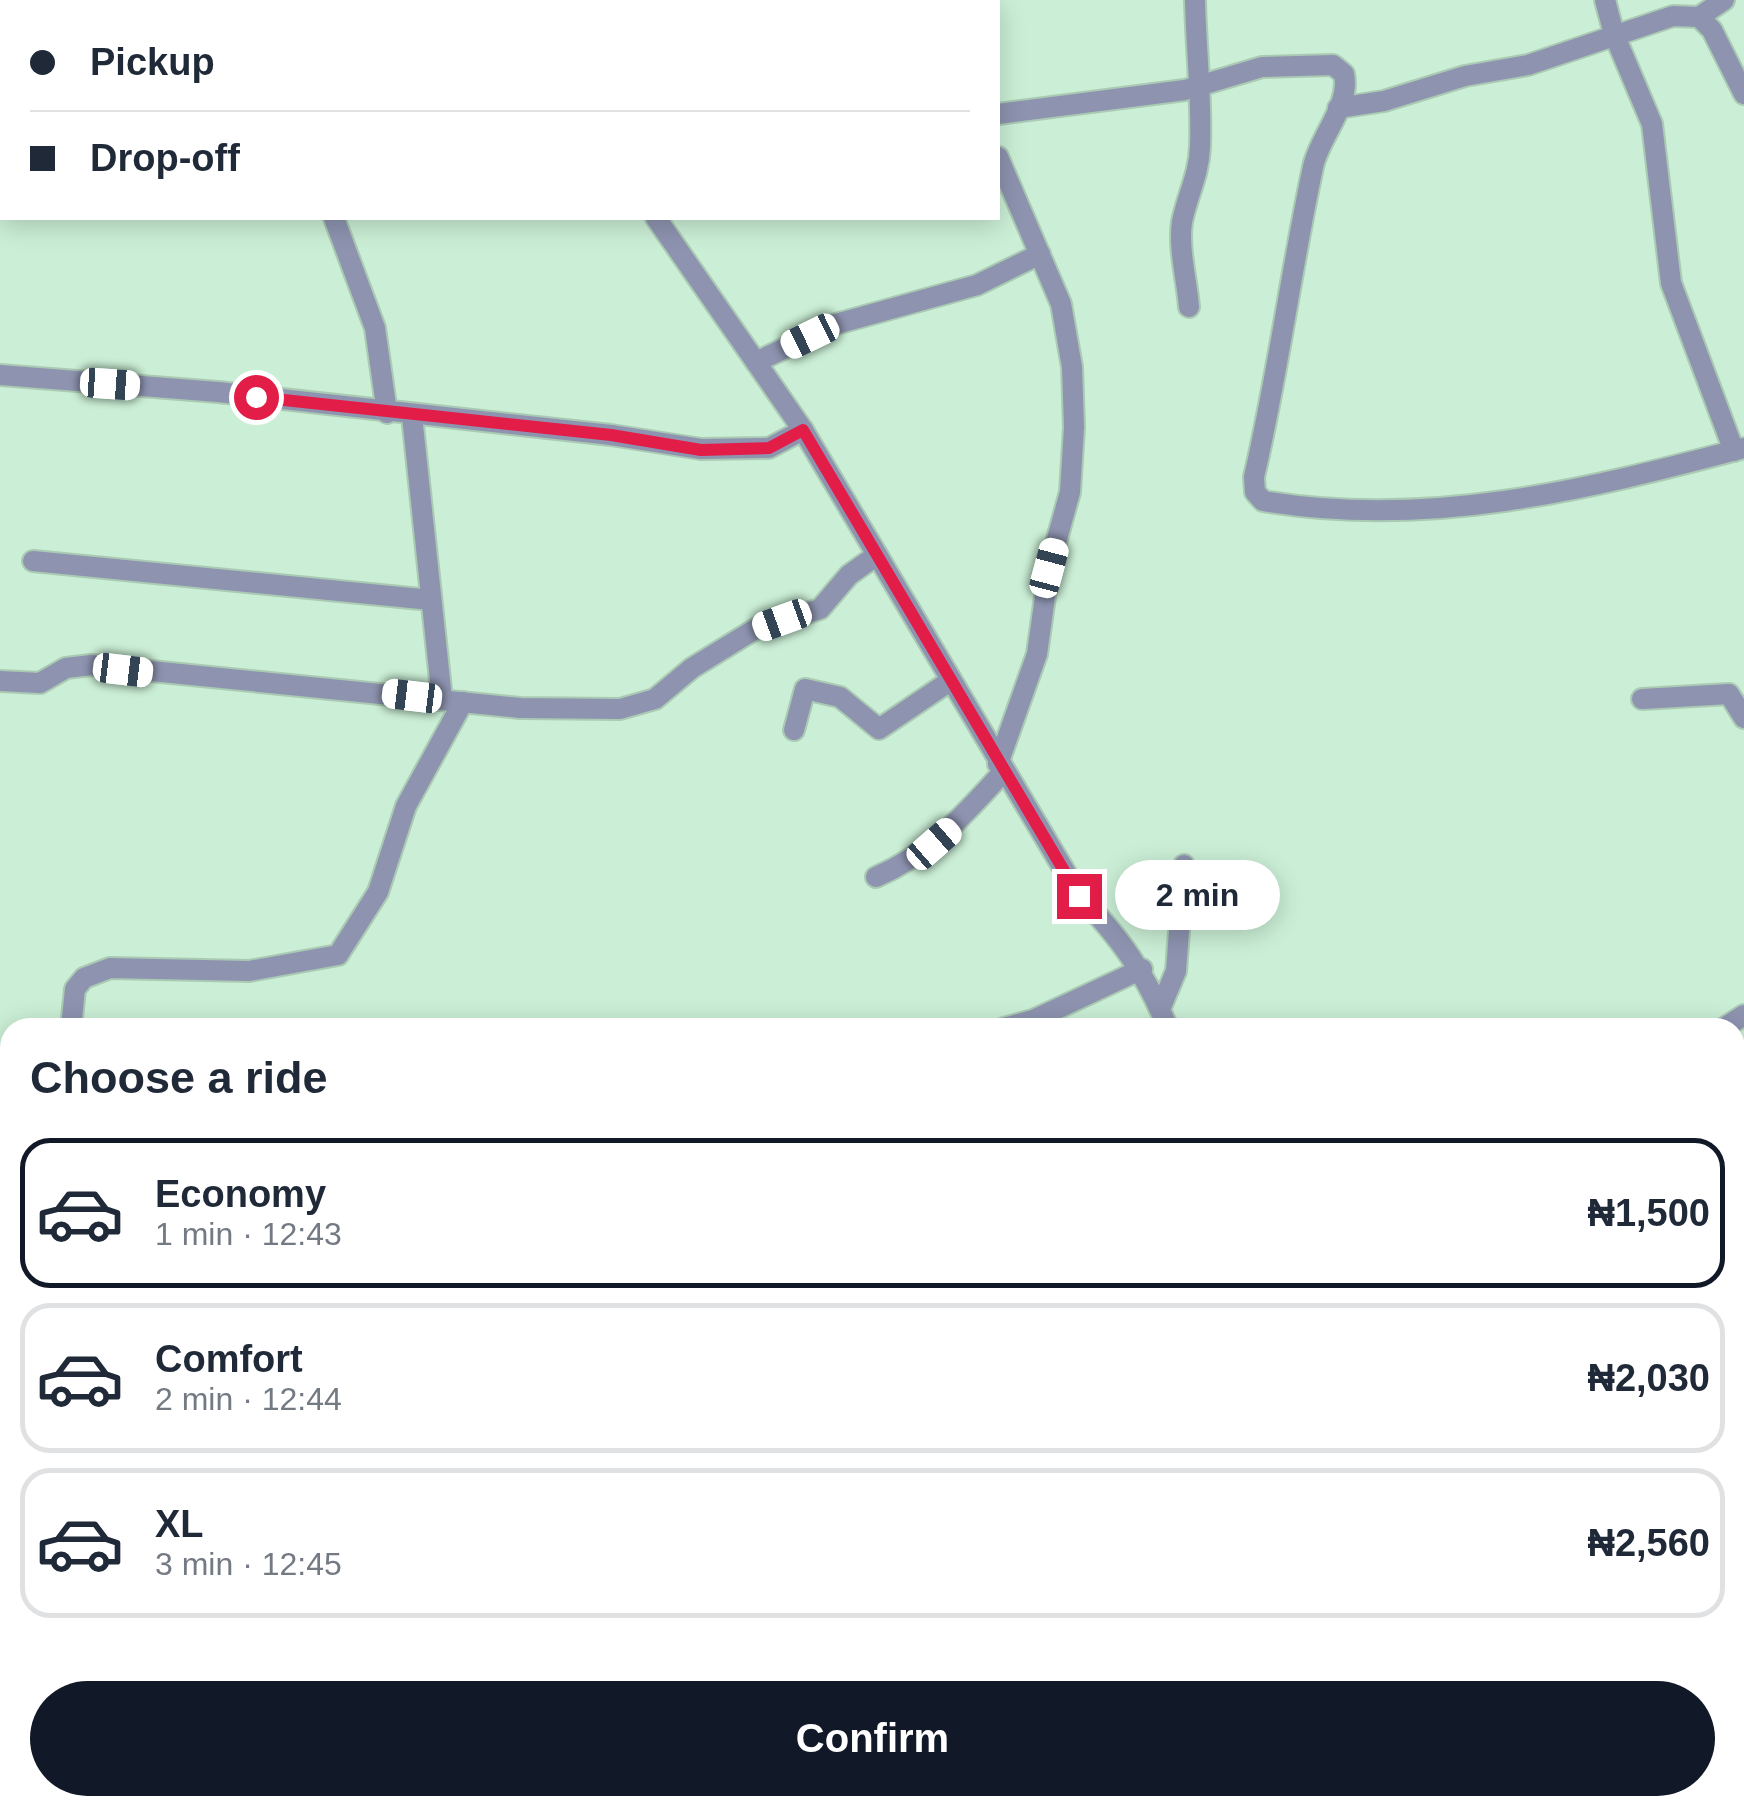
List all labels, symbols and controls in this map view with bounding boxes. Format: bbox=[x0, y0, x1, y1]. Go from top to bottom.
text: Pickup bbox=[90, 41, 215, 83]
text: Drop-off bbox=[90, 137, 240, 179]
car bbox=[776, 309, 844, 363]
car bbox=[79, 367, 141, 401]
route start bbox=[234, 375, 279, 420]
car bbox=[1027, 535, 1071, 601]
car bbox=[749, 596, 815, 644]
car bbox=[91, 651, 155, 689]
car bbox=[380, 677, 444, 715]
car bbox=[902, 813, 966, 875]
callout: 2 min bbox=[1114, 861, 1279, 931]
route end bbox=[1057, 874, 1102, 919]
text: 2 min bbox=[1156, 877, 1239, 913]
text: Choose a ride bbox=[30, 1052, 328, 1103]
icon: car bbox=[35, 1168, 125, 1258]
text: Economy bbox=[155, 1173, 326, 1215]
text: ₦1,500 bbox=[1587, 1192, 1710, 1234]
text: 1 min · 12:43 bbox=[155, 1216, 342, 1252]
icon: car bbox=[35, 1333, 125, 1423]
text: Comfort bbox=[155, 1338, 303, 1380]
text: ₦2,030 bbox=[1587, 1357, 1710, 1399]
text: 2 min · 12:44 bbox=[155, 1381, 342, 1417]
icon: car bbox=[35, 1498, 125, 1588]
text: XL bbox=[155, 1503, 204, 1545]
text: ₦2,560 bbox=[1587, 1522, 1710, 1564]
text: 3 min · 12:45 bbox=[155, 1546, 342, 1582]
button: Confirm bbox=[30, 1681, 1715, 1796]

